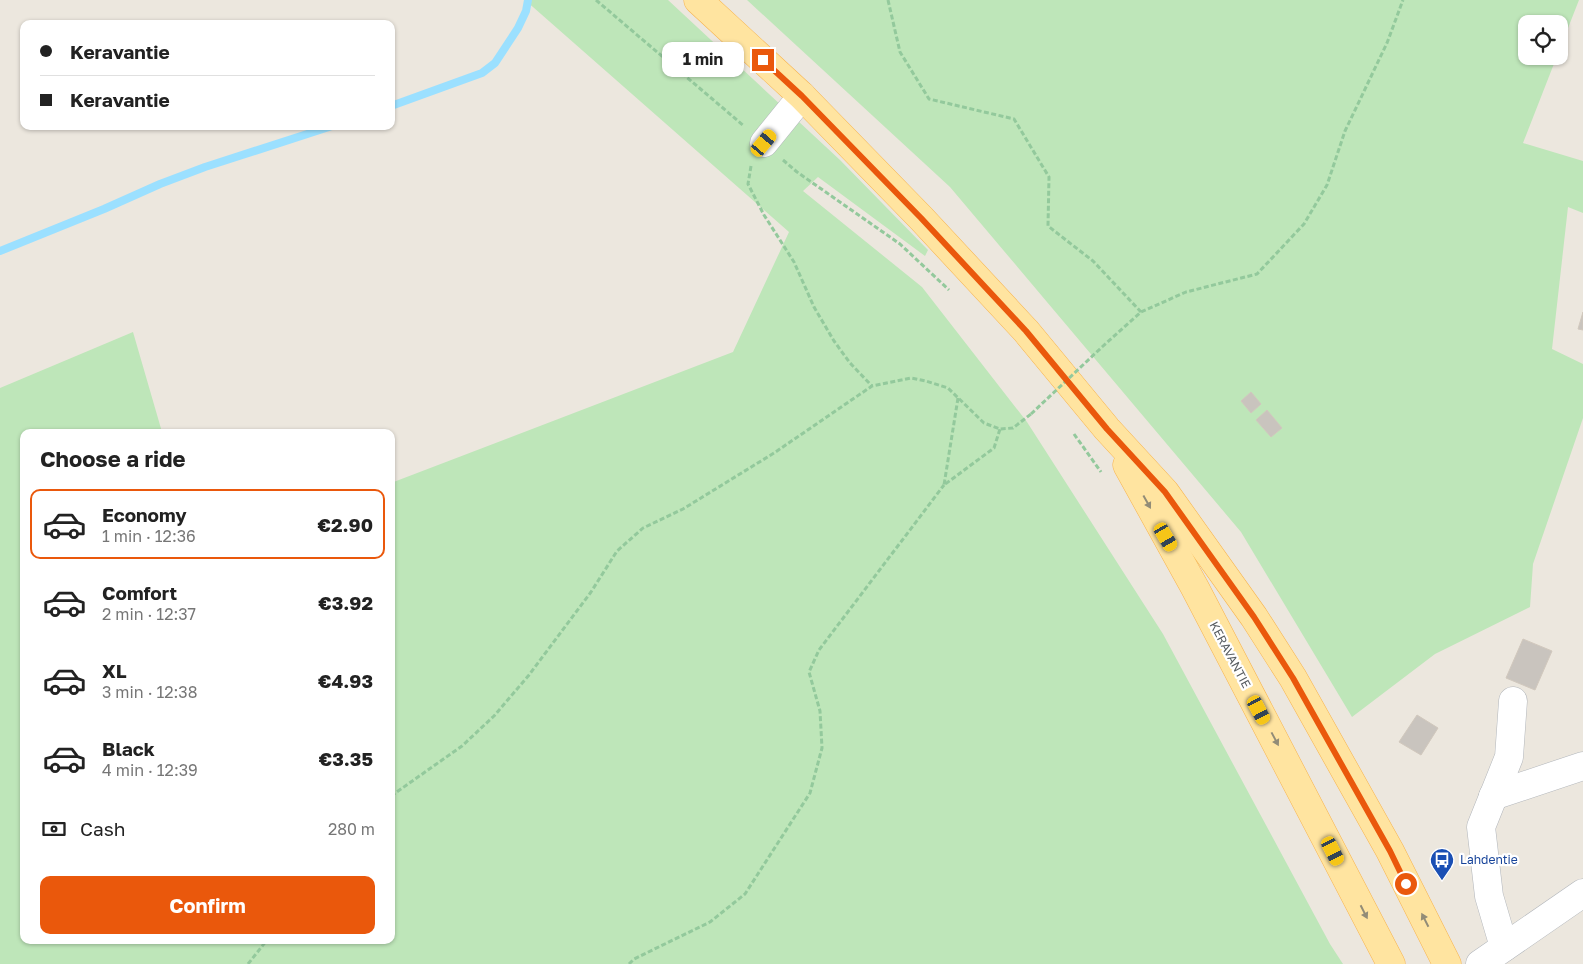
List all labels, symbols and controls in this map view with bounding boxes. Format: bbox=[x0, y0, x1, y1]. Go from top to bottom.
map controls bbox=[1518, 15, 1568, 65]
button: locate bbox=[1518, 15, 1568, 65]
text: Keravantie bbox=[70, 40, 170, 63]
callout: 1 min bbox=[663, 42, 746, 78]
text: 1 min bbox=[683, 49, 723, 69]
route end bbox=[752, 49, 774, 71]
text: Keravantie bbox=[70, 88, 170, 111]
car bbox=[748, 127, 779, 159]
text: Choose a ride bbox=[40, 445, 186, 472]
one-way arrow bbox=[1142, 496, 1151, 509]
icon: car bbox=[42, 502, 87, 547]
text: Economy bbox=[102, 503, 187, 526]
text: €2.90 bbox=[318, 513, 373, 536]
car bbox=[1152, 520, 1179, 554]
text: 1 min · 12:36 bbox=[102, 526, 196, 546]
icon: car bbox=[42, 580, 87, 625]
text: Comfort bbox=[102, 581, 177, 604]
text: €3.92 bbox=[318, 591, 373, 614]
text: 2 min · 12:37 bbox=[102, 604, 196, 624]
street label: KERAVANTIE bbox=[1207, 619, 1254, 691]
icon: car bbox=[42, 658, 87, 703]
text: XL bbox=[102, 659, 127, 682]
text: €4.93 bbox=[318, 669, 373, 692]
text: 3 min · 12:38 bbox=[102, 682, 197, 702]
car bbox=[1245, 693, 1272, 727]
one-way arrow bbox=[1271, 732, 1279, 747]
icon: car bbox=[42, 736, 87, 781]
text: Black bbox=[102, 737, 155, 760]
text: €3.35 bbox=[319, 747, 373, 770]
text: 4 min · 12:39 bbox=[102, 760, 198, 780]
icon: cash bbox=[40, 815, 68, 843]
text: Cash bbox=[80, 817, 125, 840]
text: 280 m bbox=[328, 819, 375, 839]
car bbox=[1319, 834, 1346, 868]
bus stop icon: Lahdentie bbox=[1429, 847, 1455, 881]
place label: Lahdentie bbox=[1460, 852, 1518, 867]
route start bbox=[1395, 873, 1417, 895]
button: Confirm bbox=[40, 876, 375, 934]
one-way arrow bbox=[1360, 905, 1368, 919]
one-way arrow bbox=[1421, 913, 1429, 928]

